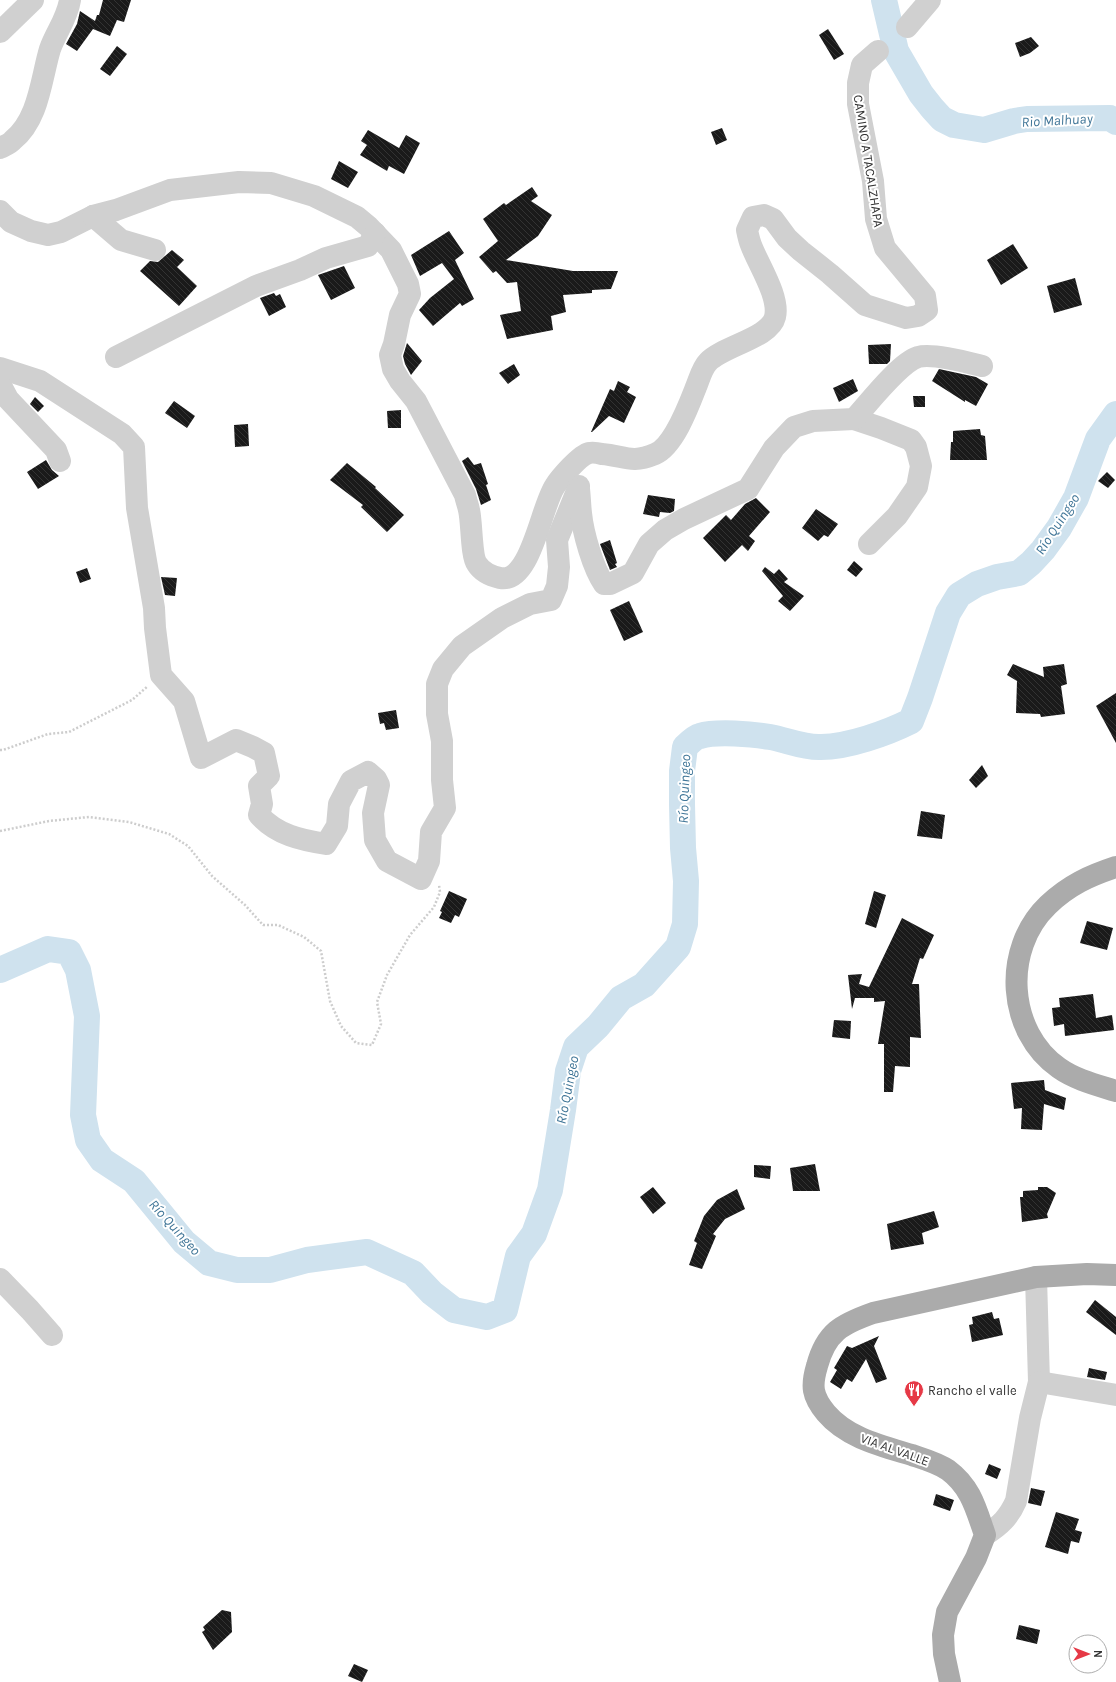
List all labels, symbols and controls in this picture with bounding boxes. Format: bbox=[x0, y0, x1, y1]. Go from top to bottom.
street label: CAMINO A TACALZHAPA bbox=[851, 94, 886, 229]
water label: Rio Malhuay bbox=[1021, 110, 1094, 131]
water label: Río Quingeo bbox=[1031, 491, 1083, 558]
water label: Río Quingeo bbox=[675, 754, 694, 824]
water label: Río Quingeo bbox=[553, 1054, 582, 1126]
water label: Río Quingeo bbox=[145, 1196, 204, 1259]
restaurant icon: Rancho el valle bbox=[903, 1379, 925, 1407]
place label: Rancho el valle bbox=[928, 1383, 1017, 1398]
street label: VIA AL VALLE bbox=[858, 1430, 931, 1469]
north arrow bbox=[1068, 1634, 1108, 1674]
text: N bbox=[1091, 1650, 1104, 1658]

